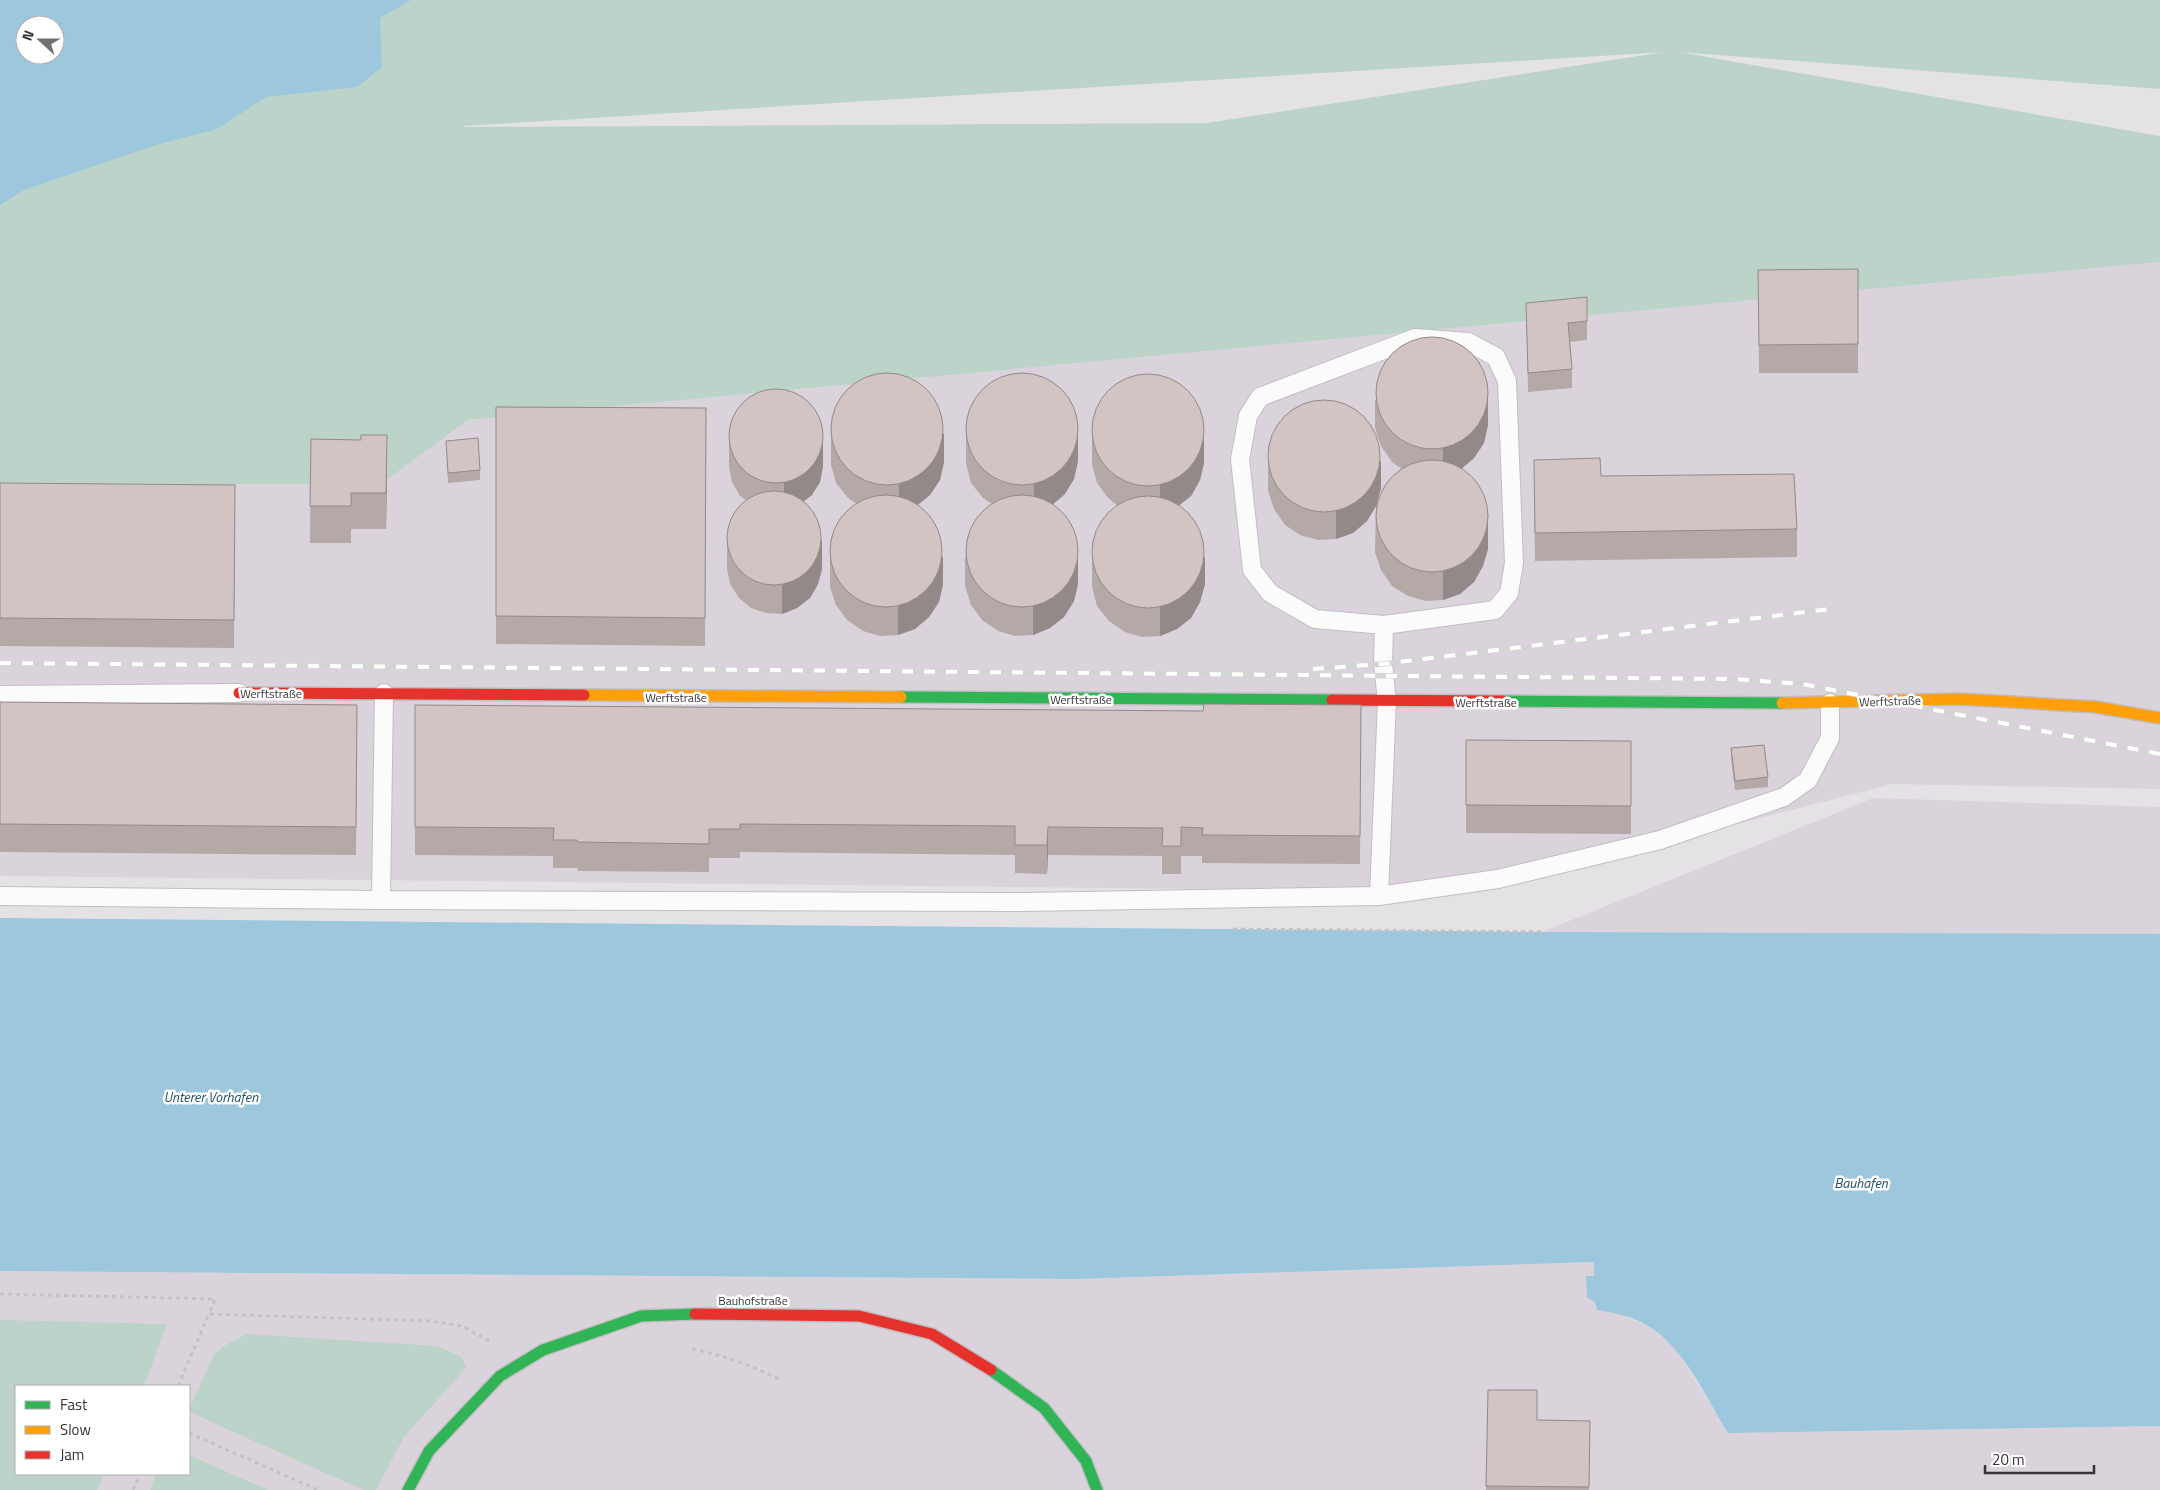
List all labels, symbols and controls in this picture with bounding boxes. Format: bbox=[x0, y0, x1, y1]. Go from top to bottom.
north arrow bbox=[15, 15, 65, 65]
text: N bbox=[16, 27, 39, 43]
street label: Werftstraße bbox=[240, 684, 302, 703]
street label: Werftstraße bbox=[645, 688, 707, 707]
street label: Werftstraße bbox=[1050, 690, 1112, 709]
street label: Werftstraße bbox=[1859, 690, 1921, 712]
street label: Werftstraße bbox=[1455, 693, 1517, 712]
water label: Unterer Vorhafen bbox=[164, 1086, 259, 1107]
water label: Bauhafen bbox=[1834, 1172, 1889, 1193]
street label: Bauhofstraße bbox=[718, 1291, 788, 1310]
legend bbox=[15, 1385, 190, 1475]
text: Fast bbox=[60, 1393, 88, 1416]
text: Slow bbox=[60, 1418, 91, 1441]
scale bar bbox=[1985, 1442, 2094, 1474]
text: Jam bbox=[60, 1443, 84, 1466]
text: 20 m bbox=[1992, 1448, 2025, 1471]

